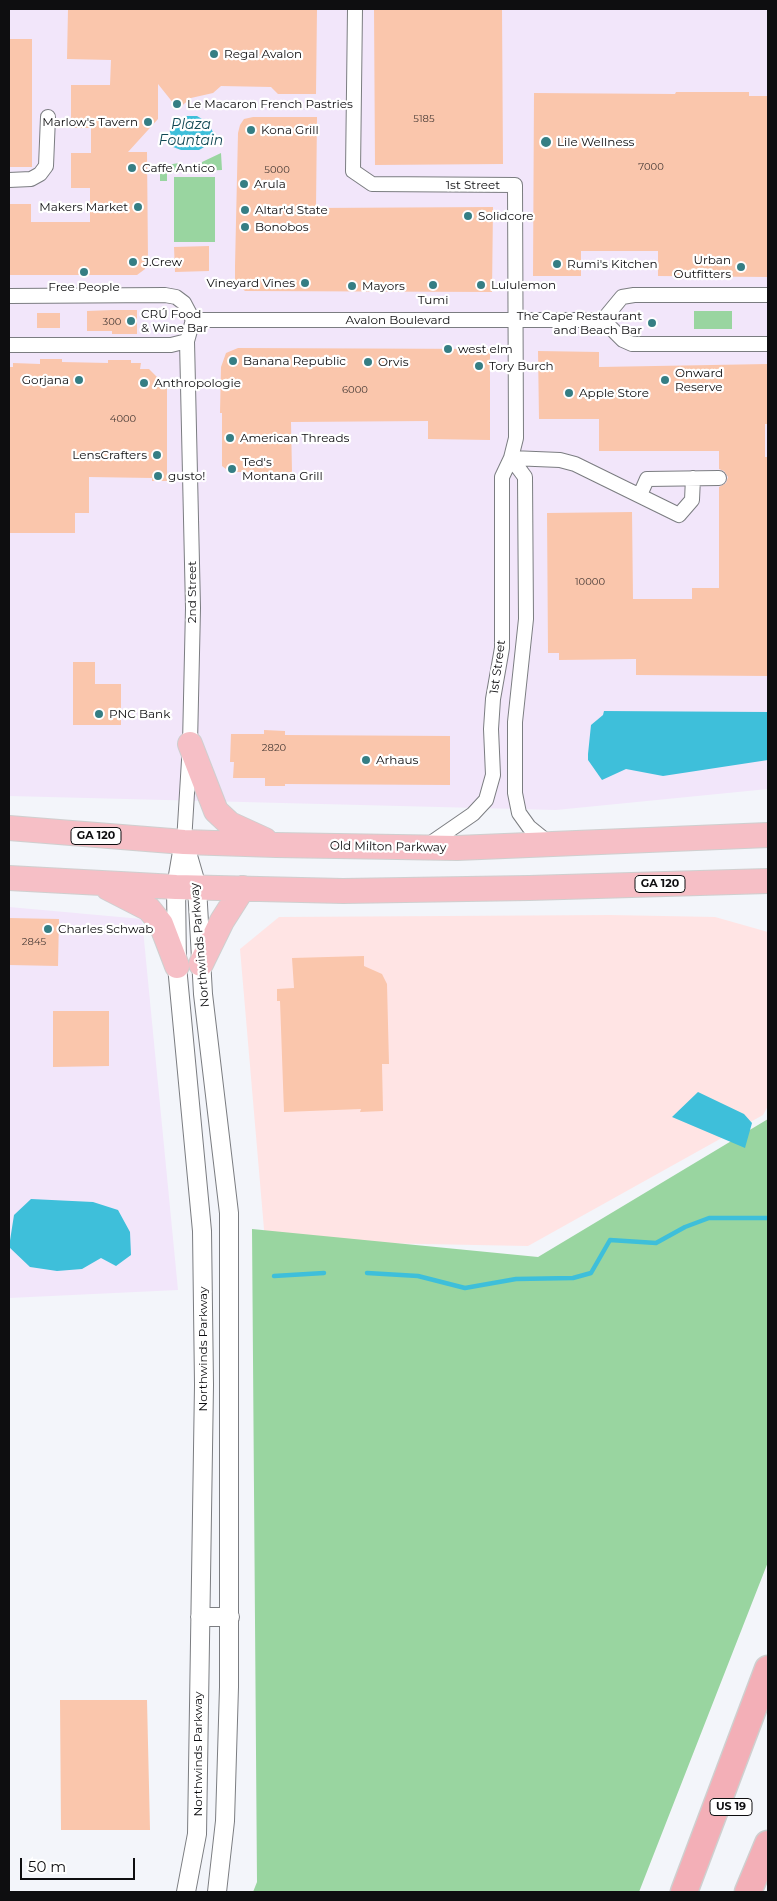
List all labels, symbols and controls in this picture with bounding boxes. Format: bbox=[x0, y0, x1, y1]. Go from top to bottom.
place label: Regal Avalon bbox=[224, 47, 302, 61]
marker: Regal Avalon bbox=[208, 48, 220, 60]
place label: Le Macaron French Pastries bbox=[187, 97, 353, 111]
marker: Le Macaron French Pastries bbox=[171, 98, 183, 110]
house number: 5185 bbox=[413, 113, 435, 125]
place label: Marlow's Tavern bbox=[42, 115, 138, 129]
marker: Marlow's Tavern bbox=[142, 116, 154, 128]
water label: Plaza Fountain bbox=[159, 117, 223, 150]
place label: Kona Grill bbox=[261, 123, 319, 137]
marker: Kona Grill bbox=[245, 124, 257, 136]
marker: Lile Wellness bbox=[539, 135, 553, 149]
place label: Lile Wellness bbox=[557, 135, 634, 149]
place label: Caffe Antico bbox=[142, 161, 215, 175]
house number: 7000 bbox=[638, 161, 664, 173]
marker: Caffe Antico bbox=[126, 162, 138, 174]
house number: 5000 bbox=[264, 164, 290, 176]
place label: Arula bbox=[254, 177, 286, 191]
marker: Arula bbox=[238, 178, 250, 190]
street label: 1st Street bbox=[446, 178, 500, 192]
place label: Makers Market bbox=[39, 200, 128, 214]
marker: Makers Market bbox=[132, 201, 144, 213]
place label: Altar'd State bbox=[255, 203, 328, 217]
marker: Altar'd State bbox=[239, 204, 251, 216]
place label: Solidcore bbox=[478, 209, 534, 223]
marker: Solidcore bbox=[462, 210, 474, 222]
place label: Bonobos bbox=[255, 220, 309, 234]
marker: Bonobos bbox=[239, 221, 251, 233]
place label: Urban Outfitters bbox=[674, 253, 731, 281]
place label: J.Crew bbox=[143, 255, 182, 269]
marker: J.Crew bbox=[127, 256, 139, 268]
place label: Rumi's Kitchen bbox=[567, 257, 658, 271]
marker: Rumi's Kitchen bbox=[551, 258, 563, 270]
marker: Urban Outfitters bbox=[735, 261, 747, 273]
marker: Free People bbox=[78, 266, 90, 278]
place label: Vineyard Vines bbox=[206, 276, 295, 290]
marker: Vineyard Vines bbox=[299, 277, 311, 289]
place label: Lululemon bbox=[491, 278, 556, 292]
place label: Mayors bbox=[362, 279, 405, 293]
marker: Tumi bbox=[427, 279, 439, 291]
marker: Lululemon bbox=[475, 279, 487, 291]
place label: Free People bbox=[48, 280, 120, 294]
marker: Mayors bbox=[346, 280, 358, 292]
place label: Tumi bbox=[418, 293, 448, 307]
place label: CRÚ Food & Wine Bar bbox=[141, 307, 208, 335]
place label: The Cape Restaurant and Beach Bar bbox=[517, 309, 642, 337]
street label: Avalon Boulevard bbox=[346, 313, 450, 327]
marker: CRÚ Food & Wine Bar bbox=[125, 315, 137, 327]
house number: 300 bbox=[103, 316, 121, 328]
marker: The Cape Restaurant and Beach Bar bbox=[646, 317, 658, 329]
place label: west elm bbox=[458, 342, 513, 356]
marker: west elm bbox=[442, 343, 454, 355]
place label: Banana Republic bbox=[243, 354, 346, 368]
marker: Banana Republic bbox=[227, 355, 239, 367]
place label: Orvis bbox=[378, 355, 409, 369]
marker: Orvis bbox=[362, 356, 374, 368]
place label: Tory Burch bbox=[489, 359, 554, 373]
marker: Tory Burch bbox=[473, 360, 485, 372]
place label: Onward Reserve bbox=[675, 366, 723, 394]
place label: Gorjana bbox=[22, 373, 69, 387]
marker: Gorjana bbox=[73, 374, 85, 386]
marker: Onward Reserve bbox=[659, 374, 671, 386]
place label: Anthropologie bbox=[154, 376, 241, 390]
marker: Anthropologie bbox=[138, 377, 150, 389]
house number: 6000 bbox=[342, 384, 368, 396]
place label: Apple Store bbox=[579, 386, 649, 400]
marker: Apple Store bbox=[563, 387, 575, 399]
house number: 4000 bbox=[110, 413, 136, 425]
place label: American Threads bbox=[240, 431, 349, 445]
marker: American Threads bbox=[224, 432, 236, 444]
place label: LensCrafters bbox=[72, 448, 147, 462]
marker: LensCrafters bbox=[151, 449, 163, 461]
place label: Ted's Montana Grill bbox=[242, 455, 323, 483]
marker: Ted's Montana Grill bbox=[226, 463, 238, 475]
place label: gusto! bbox=[168, 469, 205, 483]
marker: gusto! bbox=[152, 470, 164, 482]
street label: 2nd Street bbox=[185, 561, 199, 623]
house number: 10000 bbox=[575, 576, 605, 588]
street label: 1st Street bbox=[487, 639, 509, 695]
place label: PNC Bank bbox=[109, 707, 170, 721]
marker: PNC Bank bbox=[93, 708, 105, 720]
house number: 2820 bbox=[262, 742, 286, 754]
place label: Arhaus bbox=[376, 753, 418, 767]
marker: Arhaus bbox=[360, 754, 372, 766]
road number: GA 120 bbox=[71, 828, 121, 844]
street label: Old Milton Parkway bbox=[330, 839, 446, 855]
road number: GA 120 bbox=[635, 876, 685, 892]
street label: Northwinds Parkway bbox=[187, 882, 213, 1008]
place label: Charles Schwab bbox=[58, 922, 153, 936]
marker: Charles Schwab bbox=[42, 923, 54, 935]
house number: 2845 bbox=[22, 936, 46, 948]
street label: Northwinds Parkway bbox=[196, 1287, 210, 1411]
street label: Northwinds Parkway bbox=[191, 1692, 205, 1816]
road number: US 19 bbox=[710, 1798, 752, 1815]
scale bar bbox=[22, 1848, 138, 1880]
text: 50 m bbox=[28, 1857, 66, 1876]

